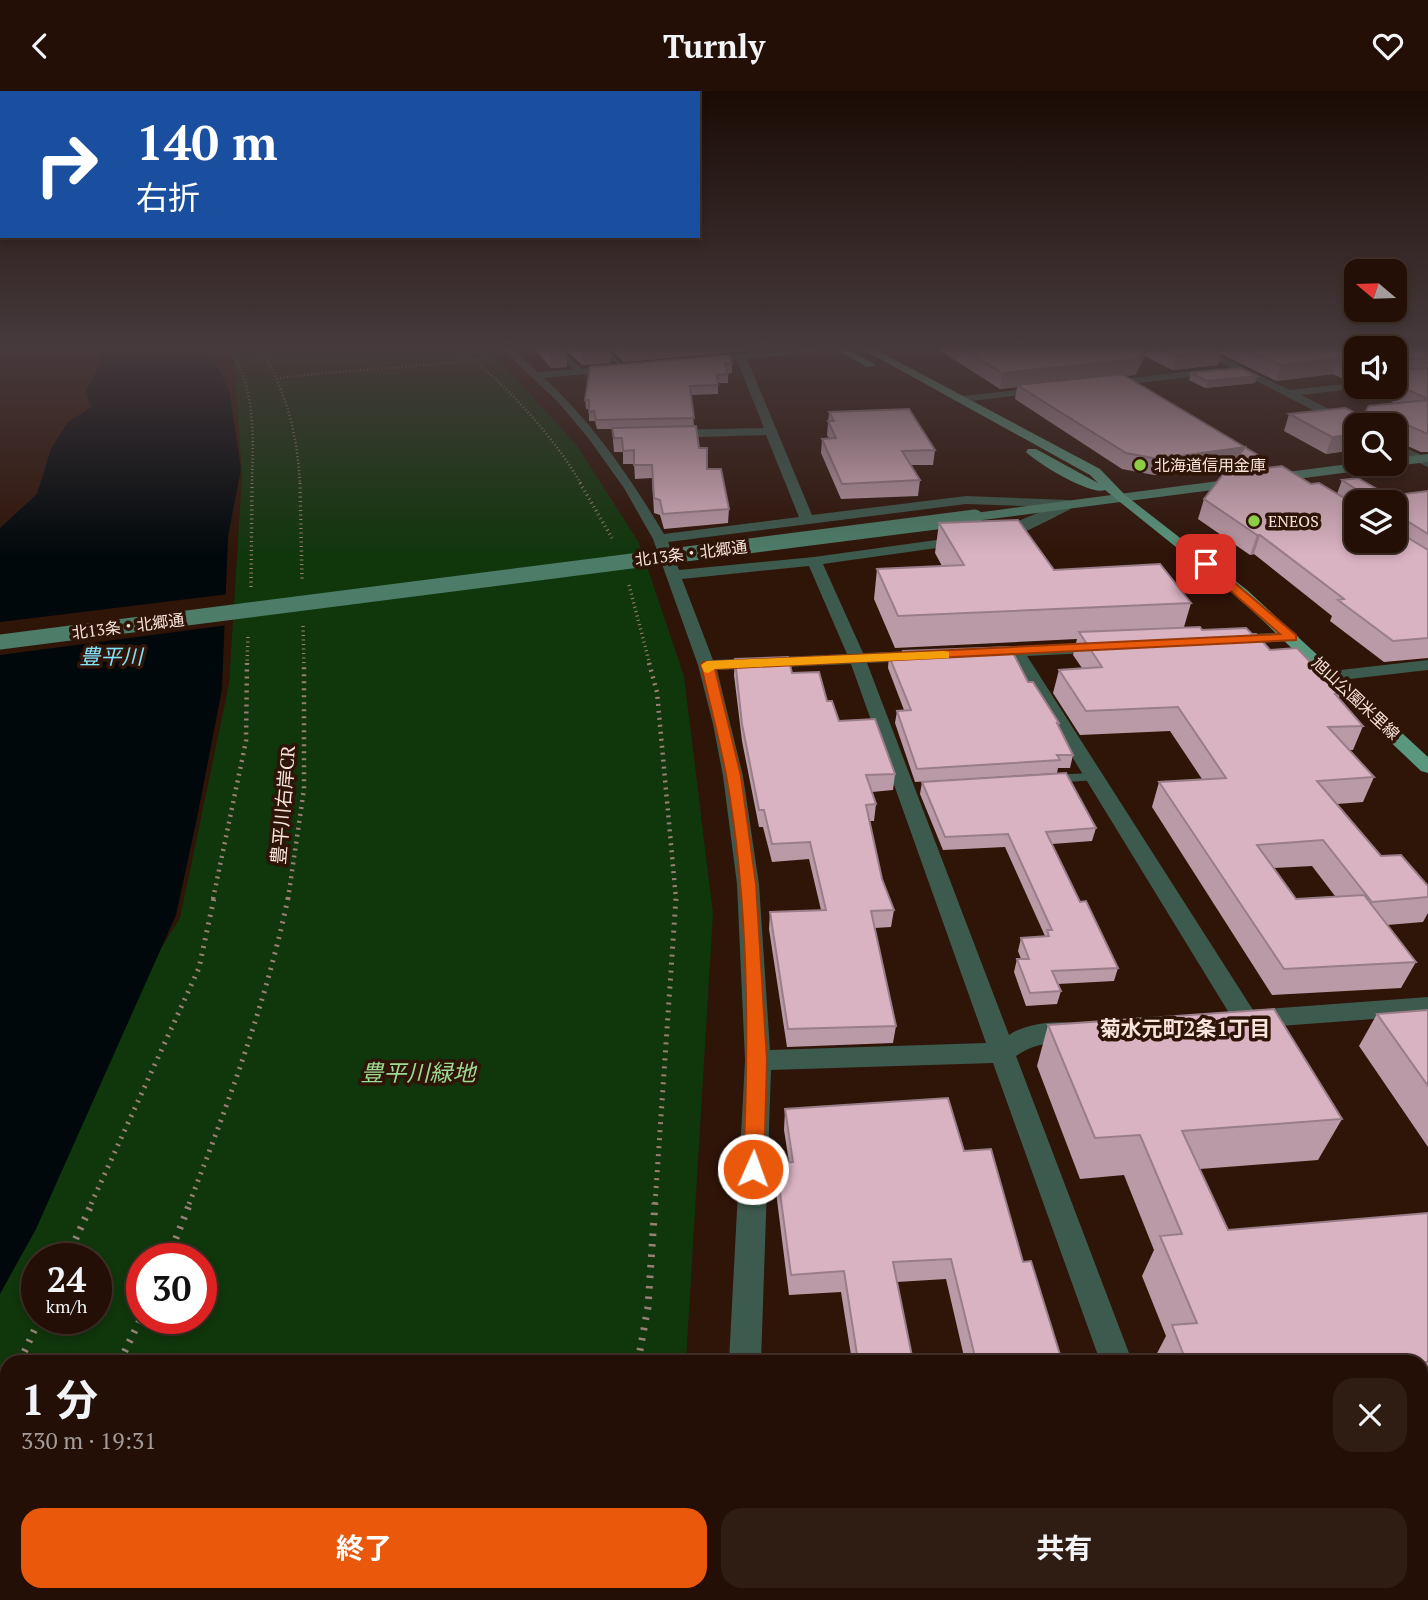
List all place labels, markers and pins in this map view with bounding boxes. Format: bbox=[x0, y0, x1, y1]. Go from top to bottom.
place label: 北海道信用金庫 bbox=[1154, 454, 1266, 476]
marker: 北海道信用金庫 bbox=[1132, 457, 1148, 473]
place label: ENEOS bbox=[1268, 510, 1319, 532]
marker: ENEOS bbox=[1246, 513, 1262, 529]
pin bbox=[1176, 534, 1236, 594]

